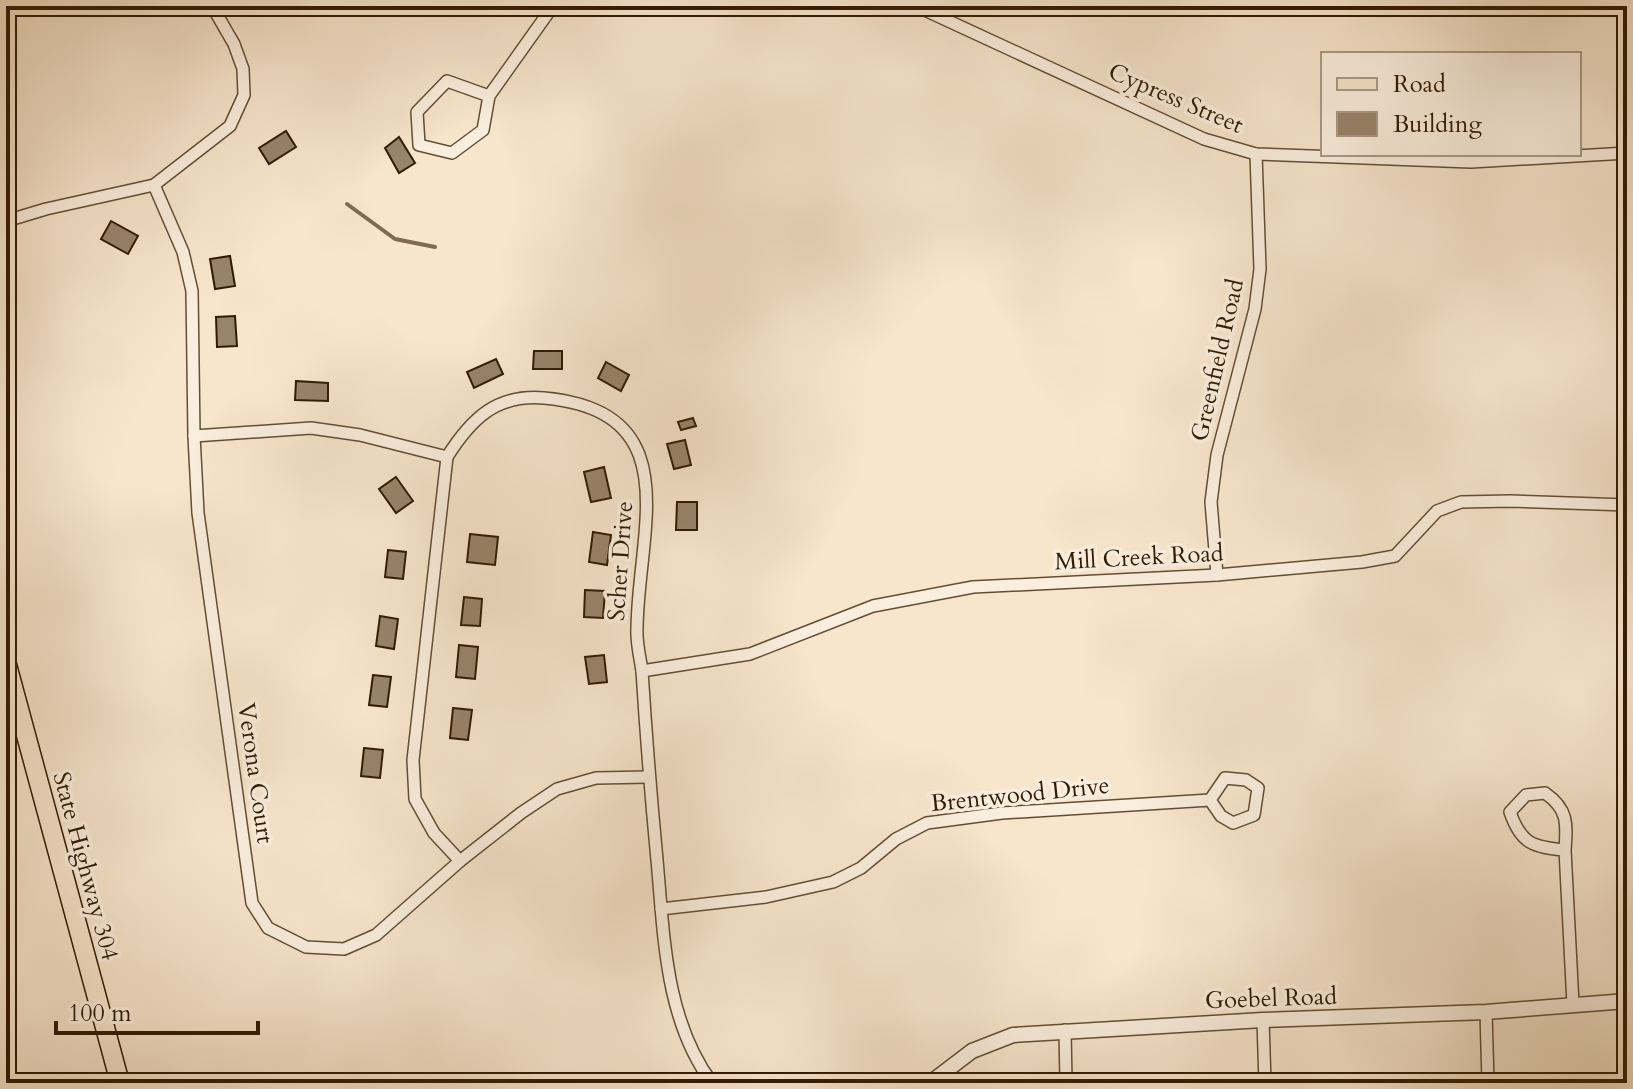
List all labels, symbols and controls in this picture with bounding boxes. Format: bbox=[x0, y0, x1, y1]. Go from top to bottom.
legend bbox=[1321, 52, 1581, 156]
street label: Cypress Street bbox=[1103, 55, 1249, 142]
text: Road bbox=[1393, 68, 1446, 101]
text: Building bbox=[1393, 108, 1483, 141]
street label: Greenfield Road bbox=[1183, 275, 1252, 445]
street label: Scher Drive bbox=[600, 500, 641, 622]
street label: Mill Creek Road bbox=[1054, 537, 1224, 578]
street label: Verona Court bbox=[229, 701, 282, 846]
street label: State Highway 304 bbox=[44, 768, 127, 964]
street label: Brentwood Drive bbox=[929, 769, 1111, 820]
street label: Goebel Road bbox=[1205, 980, 1338, 1017]
scale bar bbox=[56, 985, 258, 1035]
text: 100 m bbox=[68, 997, 132, 1030]

